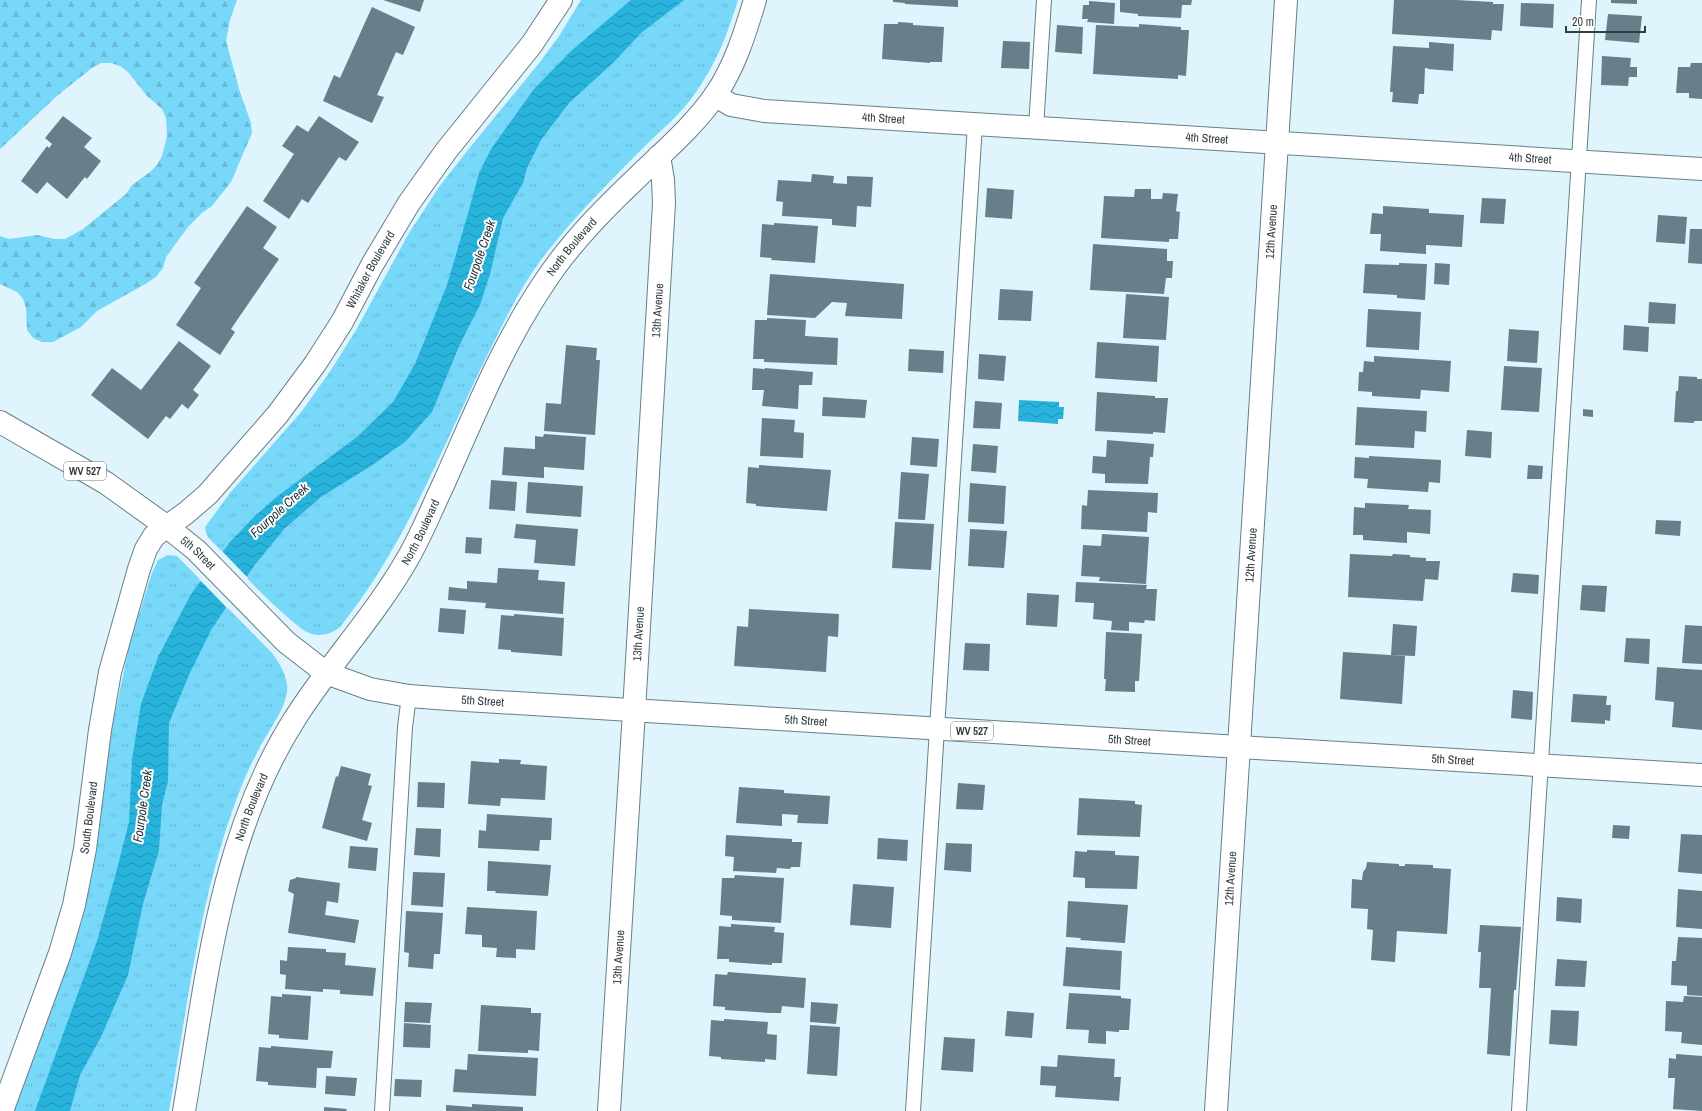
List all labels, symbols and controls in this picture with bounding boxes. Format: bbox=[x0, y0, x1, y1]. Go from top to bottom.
scale bar bbox=[1566, 8, 1645, 34]
text: 20 m bbox=[1572, 14, 1594, 30]
street label: 4th Street bbox=[862, 109, 905, 128]
street label: 4th Street bbox=[1185, 129, 1229, 148]
street label: 4th Street bbox=[1508, 149, 1552, 168]
street label: 12th Avenue bbox=[1262, 204, 1281, 260]
street label: North Boulevard bbox=[543, 214, 601, 279]
water label: Fourpole Creek bbox=[460, 217, 500, 292]
street label: Whitaker Boulevard bbox=[342, 228, 399, 311]
street label: 13th Avenue bbox=[648, 283, 667, 338]
road number: WV 527 bbox=[64, 462, 106, 480]
water label: Fourpole Creek bbox=[246, 479, 313, 541]
street label: North Boulevard bbox=[398, 497, 443, 568]
street label: 12th Avenue bbox=[1241, 527, 1261, 583]
street label: 5th Street bbox=[177, 533, 219, 574]
street label: 13th Avenue bbox=[629, 606, 648, 662]
street label: 5th Street bbox=[461, 692, 505, 710]
street label: 5th Street bbox=[784, 711, 828, 730]
road number: WV 527 bbox=[951, 722, 993, 740]
street label: 5th Street bbox=[1108, 731, 1151, 750]
street label: 5th Street bbox=[1431, 751, 1475, 769]
water label: Fourpole Creek bbox=[129, 768, 156, 843]
street label: North Boulevard bbox=[231, 771, 272, 843]
street label: South Boulevard bbox=[76, 780, 101, 855]
street label: 12th Avenue bbox=[1221, 851, 1240, 906]
street label: 13th Avenue bbox=[609, 930, 628, 985]

